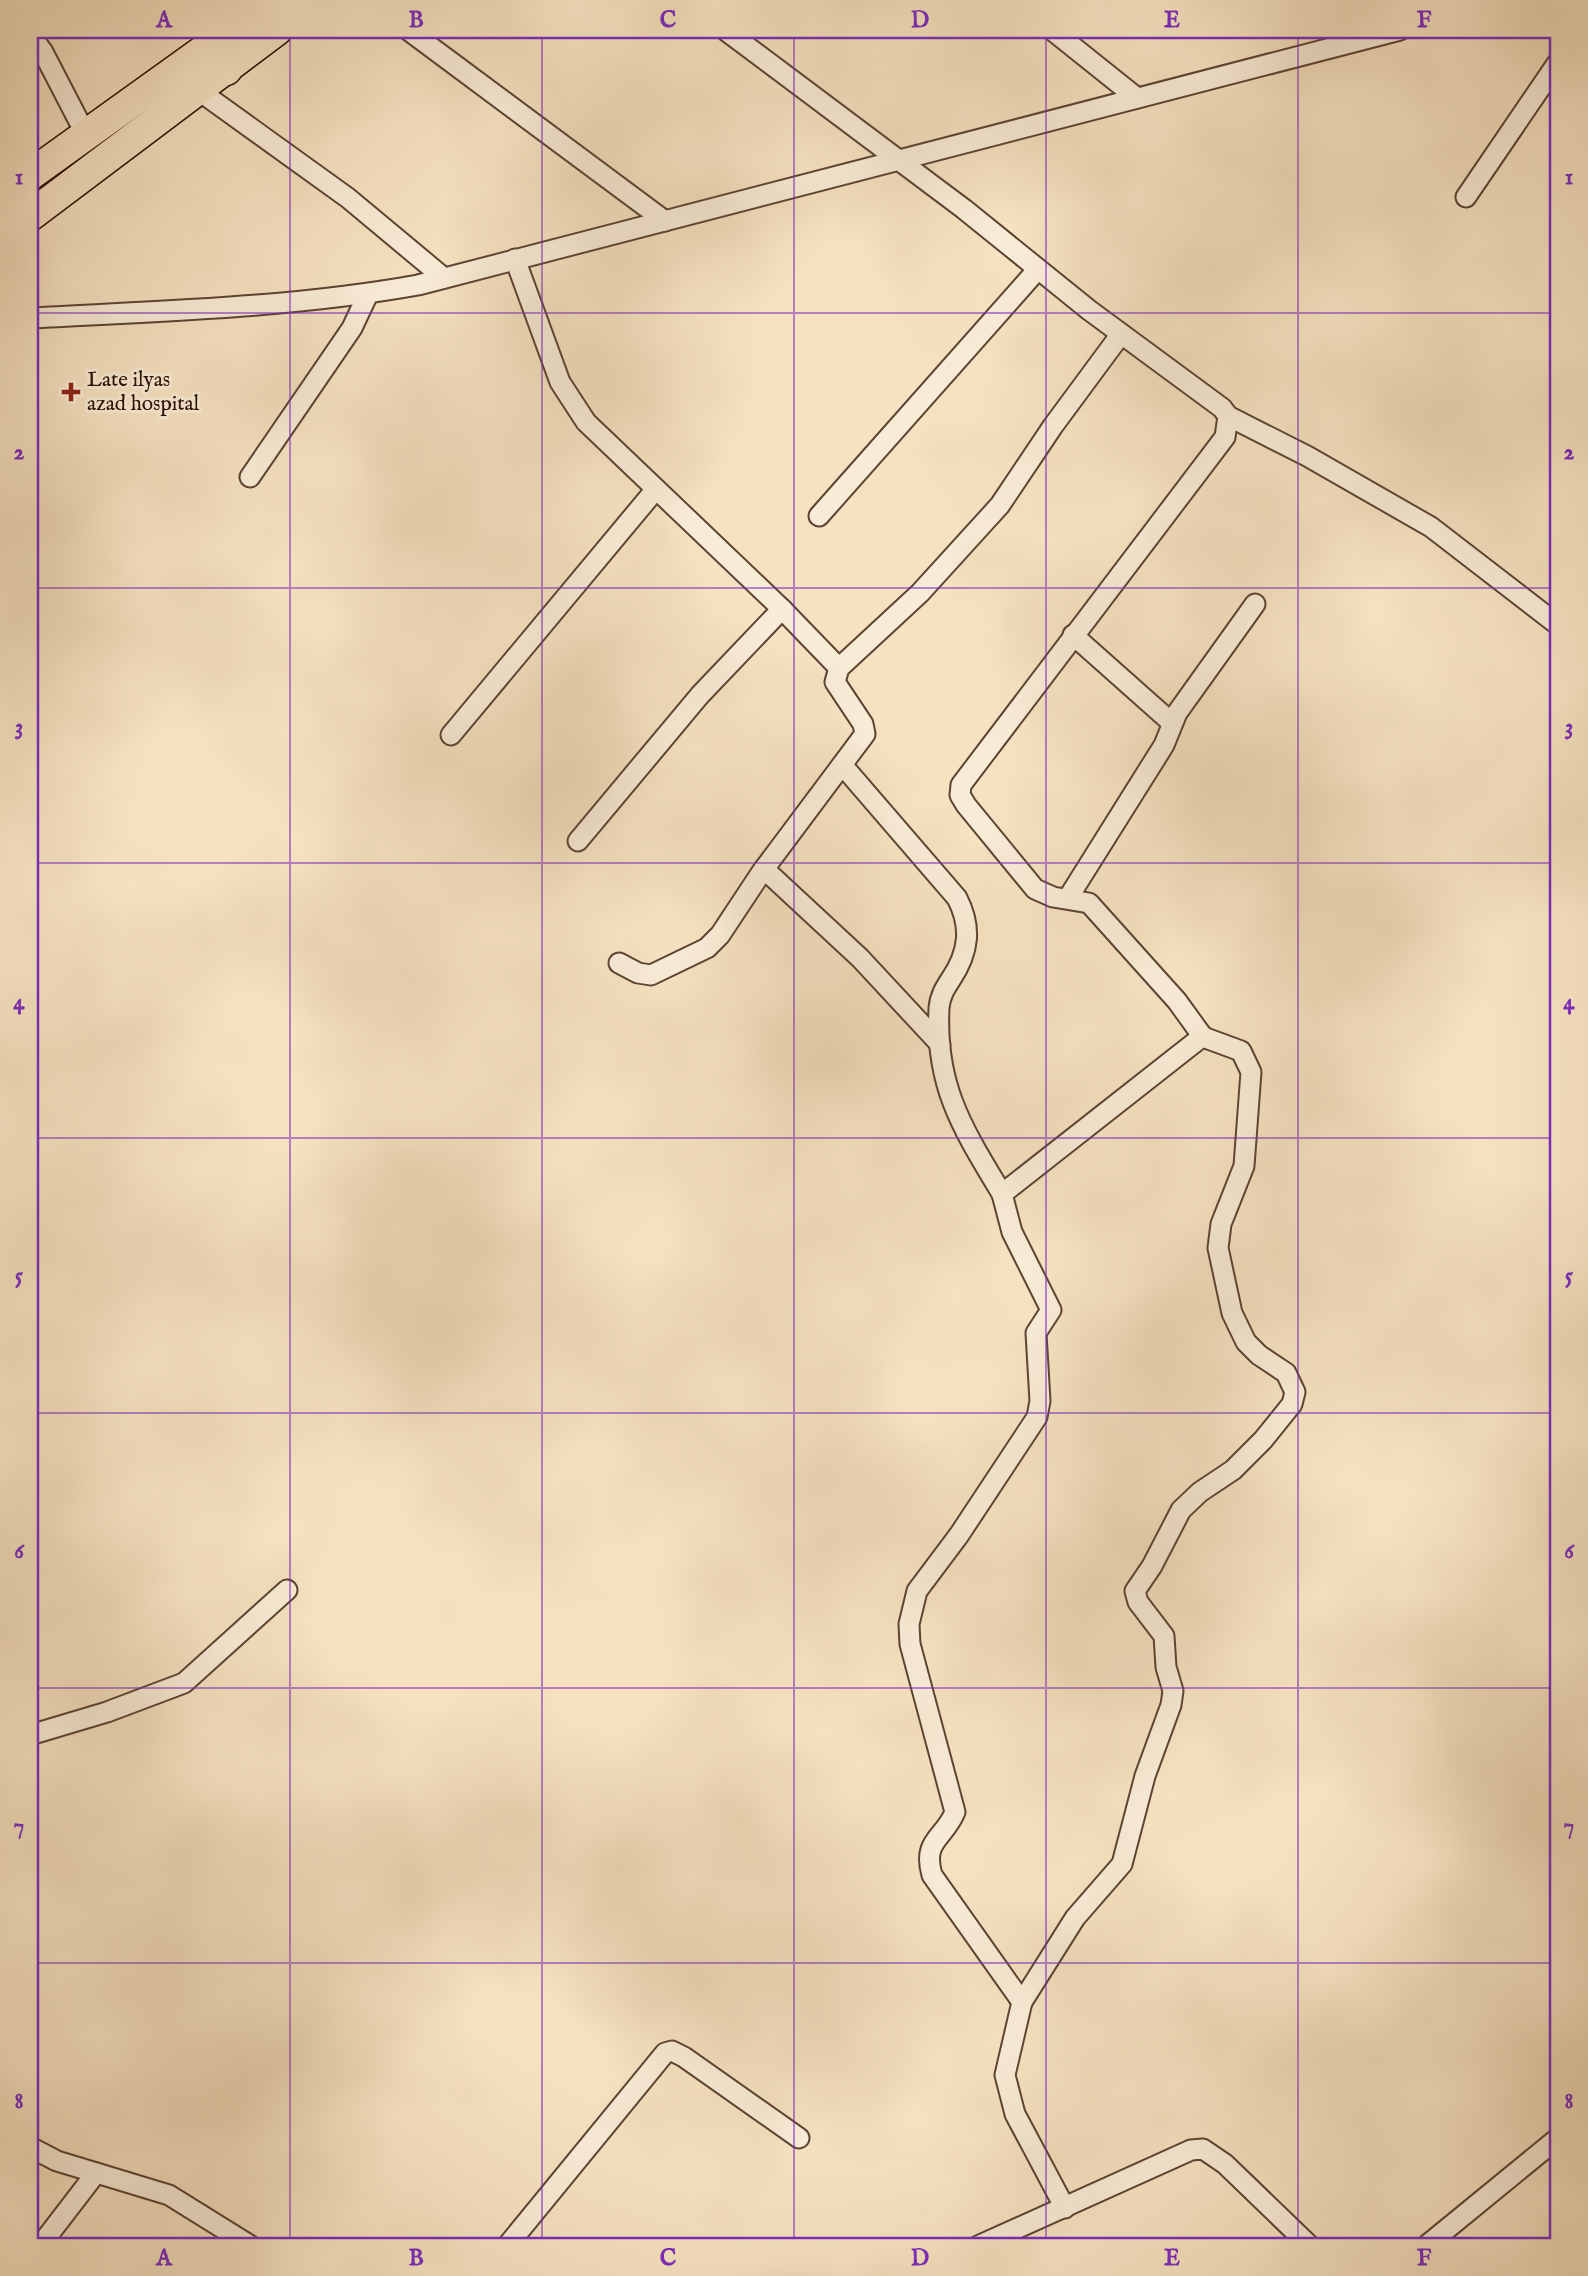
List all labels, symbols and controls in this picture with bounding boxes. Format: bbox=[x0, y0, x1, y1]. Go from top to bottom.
text: A bbox=[155, 6, 173, 35]
text: B bbox=[408, 6, 424, 35]
text: C bbox=[660, 6, 677, 35]
text: D bbox=[911, 6, 929, 35]
text: E bbox=[1164, 6, 1180, 35]
text: F bbox=[1417, 6, 1432, 35]
text: 1 bbox=[15, 163, 23, 192]
text: 1 bbox=[1565, 163, 1573, 192]
place label: Late ilyas azad hospital bbox=[87, 367, 200, 418]
marker: Late ilyas azad hospital bbox=[61, 382, 81, 402]
text: 2 bbox=[14, 438, 25, 467]
text: 2 bbox=[1564, 438, 1575, 467]
text: 3 bbox=[15, 713, 23, 742]
text: 3 bbox=[1565, 713, 1573, 742]
text: 4 bbox=[13, 988, 25, 1017]
text: 4 bbox=[1563, 988, 1575, 1017]
text: 5 bbox=[15, 1262, 24, 1291]
text: 5 bbox=[1565, 1262, 1574, 1291]
text: 6 bbox=[14, 1537, 25, 1566]
text: 6 bbox=[1564, 1537, 1575, 1566]
text: 7 bbox=[14, 1812, 24, 1841]
text: 7 bbox=[1564, 1812, 1574, 1841]
text: 8 bbox=[14, 2087, 24, 2116]
text: 8 bbox=[1564, 2087, 1574, 2116]
text: A bbox=[155, 2244, 173, 2273]
text: B bbox=[408, 2244, 424, 2273]
text: C bbox=[660, 2244, 677, 2273]
text: D bbox=[911, 2244, 929, 2273]
text: E bbox=[1164, 2244, 1180, 2273]
text: F bbox=[1417, 2244, 1432, 2273]

